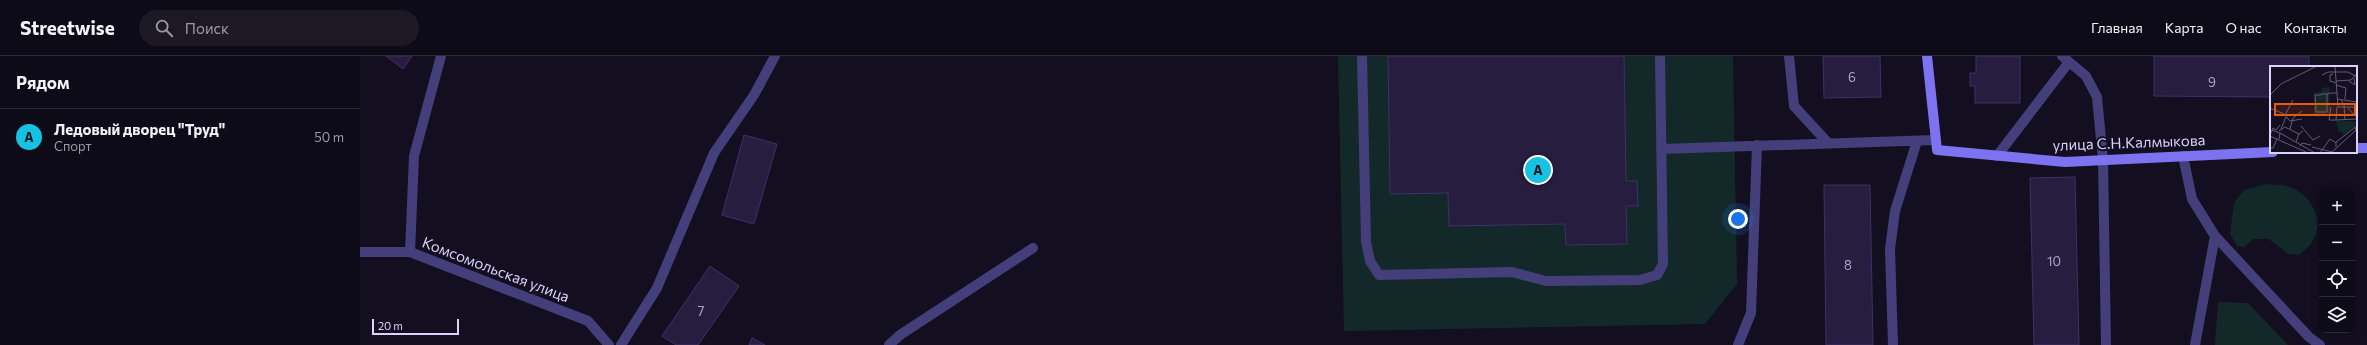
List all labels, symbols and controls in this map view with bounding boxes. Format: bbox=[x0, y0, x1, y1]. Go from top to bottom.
search box bbox=[139, 10, 419, 46]
text: Streetwise bbox=[20, 16, 115, 39]
icon: search bbox=[153, 17, 175, 39]
text: Поиск bbox=[185, 19, 229, 37]
text: Главная bbox=[2091, 19, 2143, 36]
text: Карта bbox=[2165, 19, 2203, 36]
text: О нас bbox=[2225, 19, 2262, 36]
text: Контакты bbox=[2284, 19, 2347, 36]
inset map bbox=[2270, 66, 2357, 153]
house number: 6 bbox=[1848, 69, 1856, 85]
text: Рядом bbox=[16, 72, 70, 93]
house number: 9 bbox=[2208, 74, 2216, 90]
text: Ледовый дворец "Труд" bbox=[54, 120, 225, 138]
text: A bbox=[24, 129, 34, 145]
text: 50 m bbox=[314, 129, 344, 145]
street label: улица С.Н.Калмыкова bbox=[2052, 130, 2206, 154]
text: Спорт bbox=[54, 138, 92, 154]
pin: A bbox=[1525, 155, 1551, 185]
map controls bbox=[2319, 189, 2355, 333]
button: + bbox=[2319, 189, 2355, 225]
your location bbox=[1728, 209, 1748, 229]
button: − bbox=[2319, 225, 2355, 261]
street label: Комсомольская улица bbox=[420, 233, 572, 305]
house number: 10 bbox=[2047, 253, 2061, 269]
house number: 8 bbox=[1844, 257, 1852, 273]
button: locate bbox=[2319, 261, 2355, 297]
button: layers bbox=[2319, 297, 2355, 333]
house number: 7 bbox=[698, 303, 705, 319]
scale bar bbox=[372, 317, 459, 336]
text: 20 m bbox=[378, 319, 403, 332]

